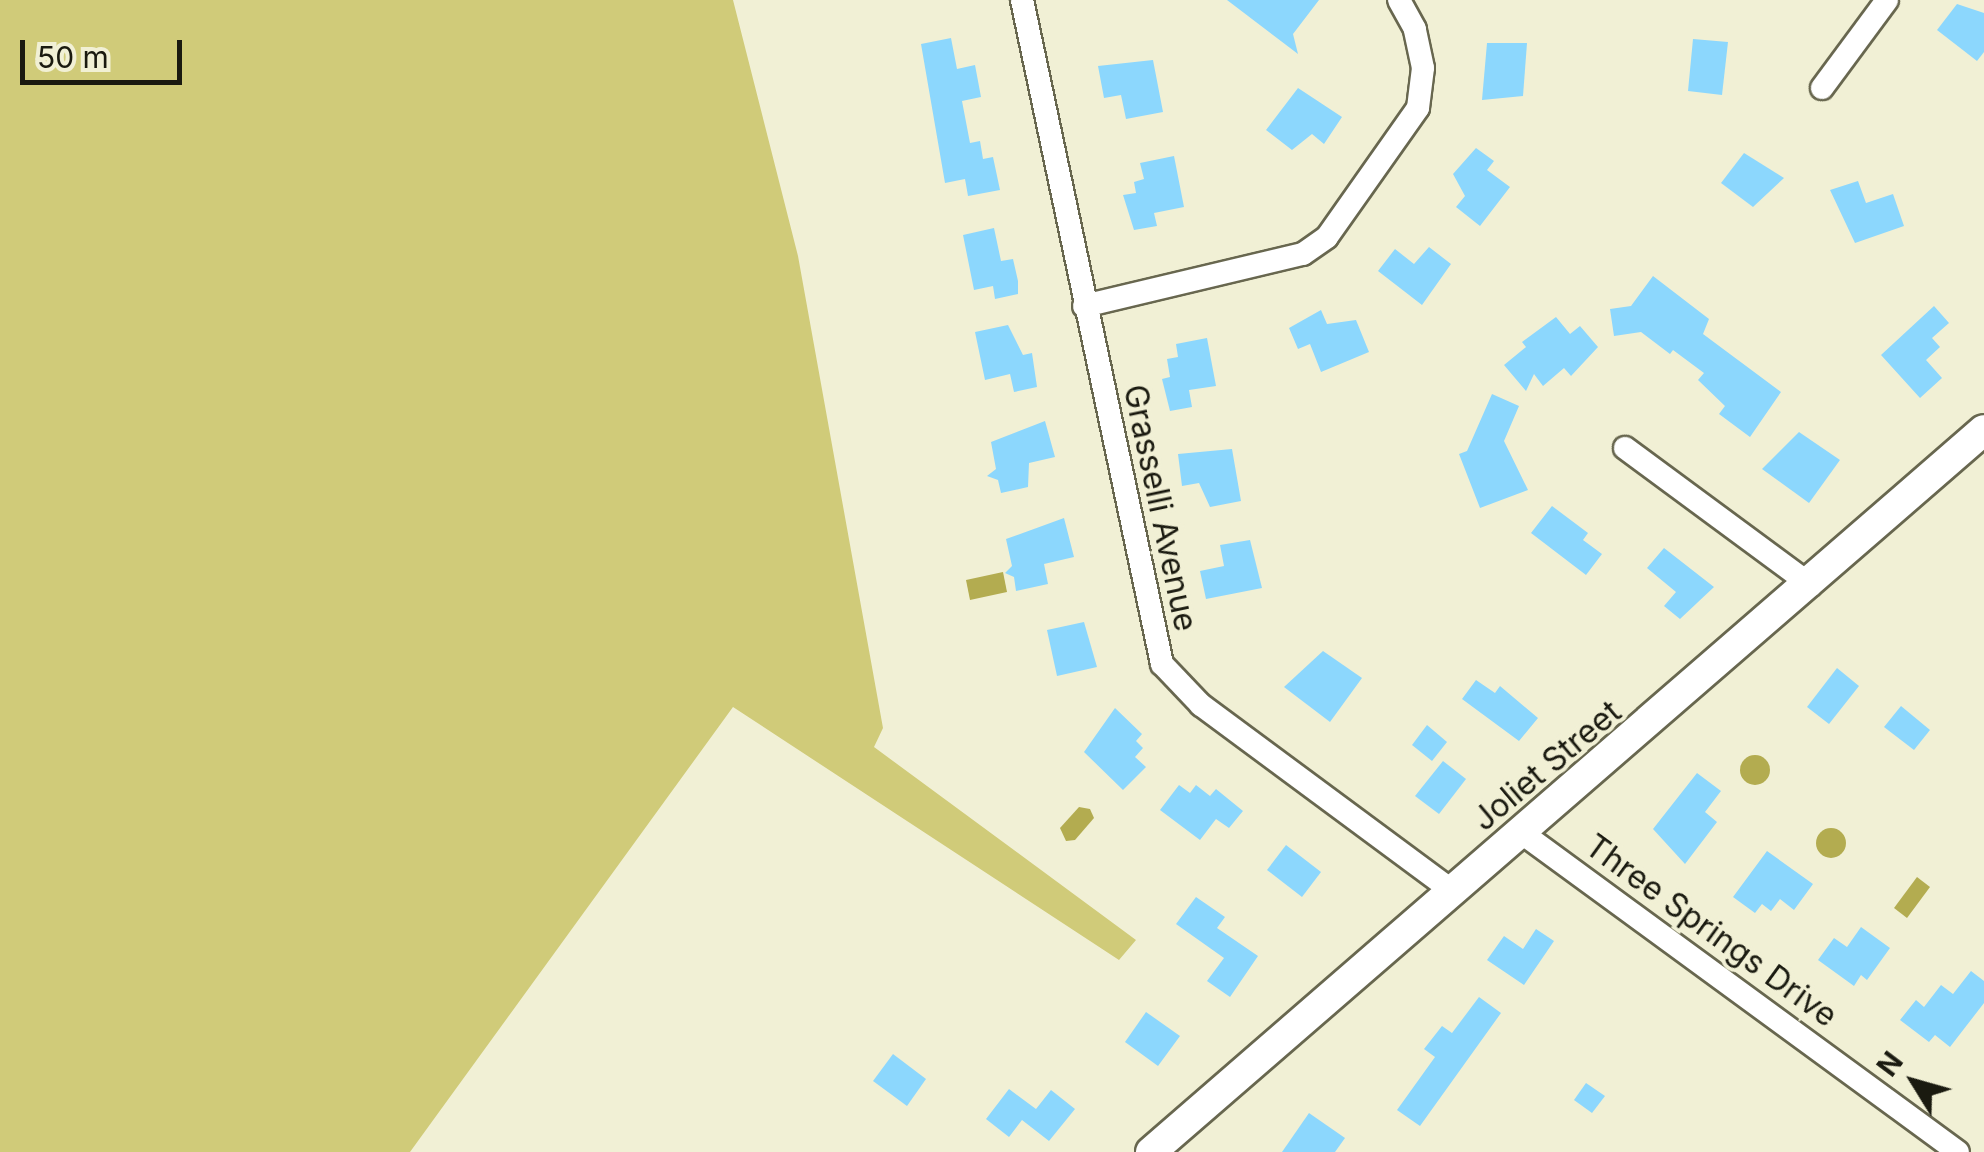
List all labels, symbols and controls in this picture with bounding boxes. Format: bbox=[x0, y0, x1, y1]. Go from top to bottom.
scale bar bbox=[25, 20, 188, 82]
text: 50 m bbox=[37, 39, 109, 75]
street label: Grasselli Avenue bbox=[1115, 381, 1205, 635]
street label: Joliet Street bbox=[1465, 693, 1629, 839]
street label: Three Springs Drive bbox=[1578, 827, 1844, 1035]
north arrow bbox=[1864, 1032, 1964, 1132]
text: N bbox=[1870, 1045, 1910, 1083]

